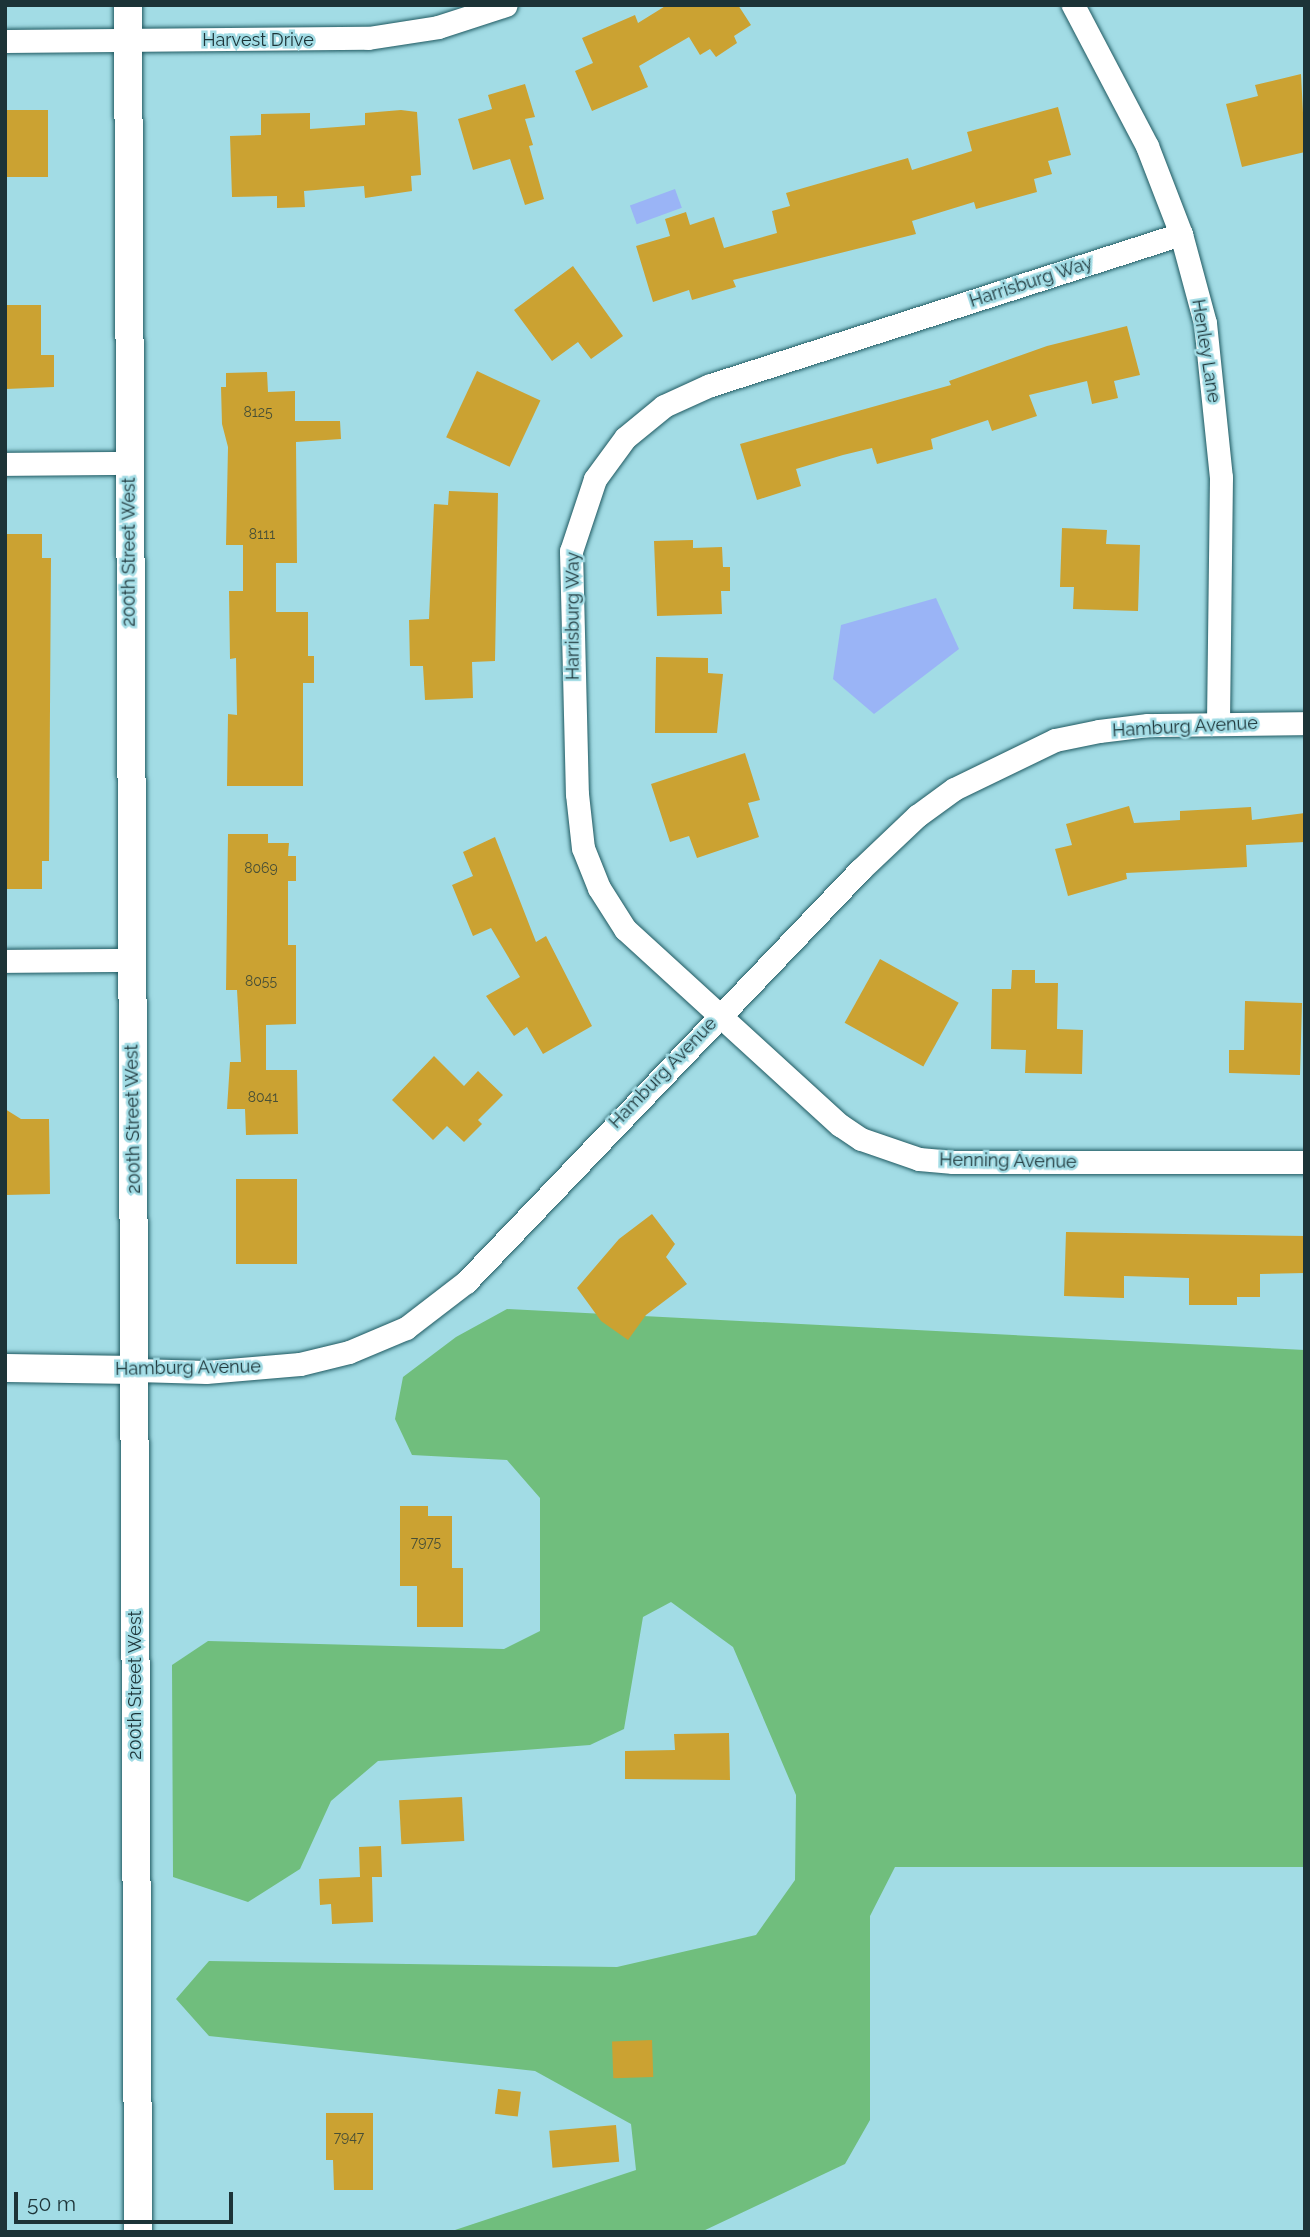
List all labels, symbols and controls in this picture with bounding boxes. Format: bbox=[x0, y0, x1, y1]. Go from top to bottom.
street label: Harvest Drive bbox=[202, 29, 314, 51]
street label: Harrisburg Way bbox=[966, 252, 1096, 312]
street label: Henley Lane bbox=[1187, 297, 1225, 405]
house number: 8125 bbox=[243, 404, 273, 420]
street label: 200th Street West bbox=[118, 477, 140, 627]
house number: 8111 bbox=[249, 526, 275, 542]
street label: Harrisburg Way bbox=[562, 552, 584, 680]
street label: Hamburg Avenue bbox=[1111, 712, 1259, 742]
house number: 8069 bbox=[244, 860, 278, 876]
house number: 8055 bbox=[245, 973, 277, 989]
street label: Hamburg Avenue bbox=[604, 1013, 722, 1133]
street label: 200th Street West bbox=[121, 1044, 145, 1194]
house number: 8041 bbox=[248, 1089, 278, 1105]
street label: Henning Avenue bbox=[939, 1149, 1077, 1173]
street label: Hamburg Avenue bbox=[115, 1356, 261, 1380]
house number: 7975 bbox=[411, 1534, 441, 1550]
street label: 200th Street West bbox=[124, 1610, 146, 1760]
house number: 7947 bbox=[334, 2129, 364, 2145]
scale bar bbox=[18, 2178, 236, 2222]
text: 50 m bbox=[27, 2191, 76, 2216]

